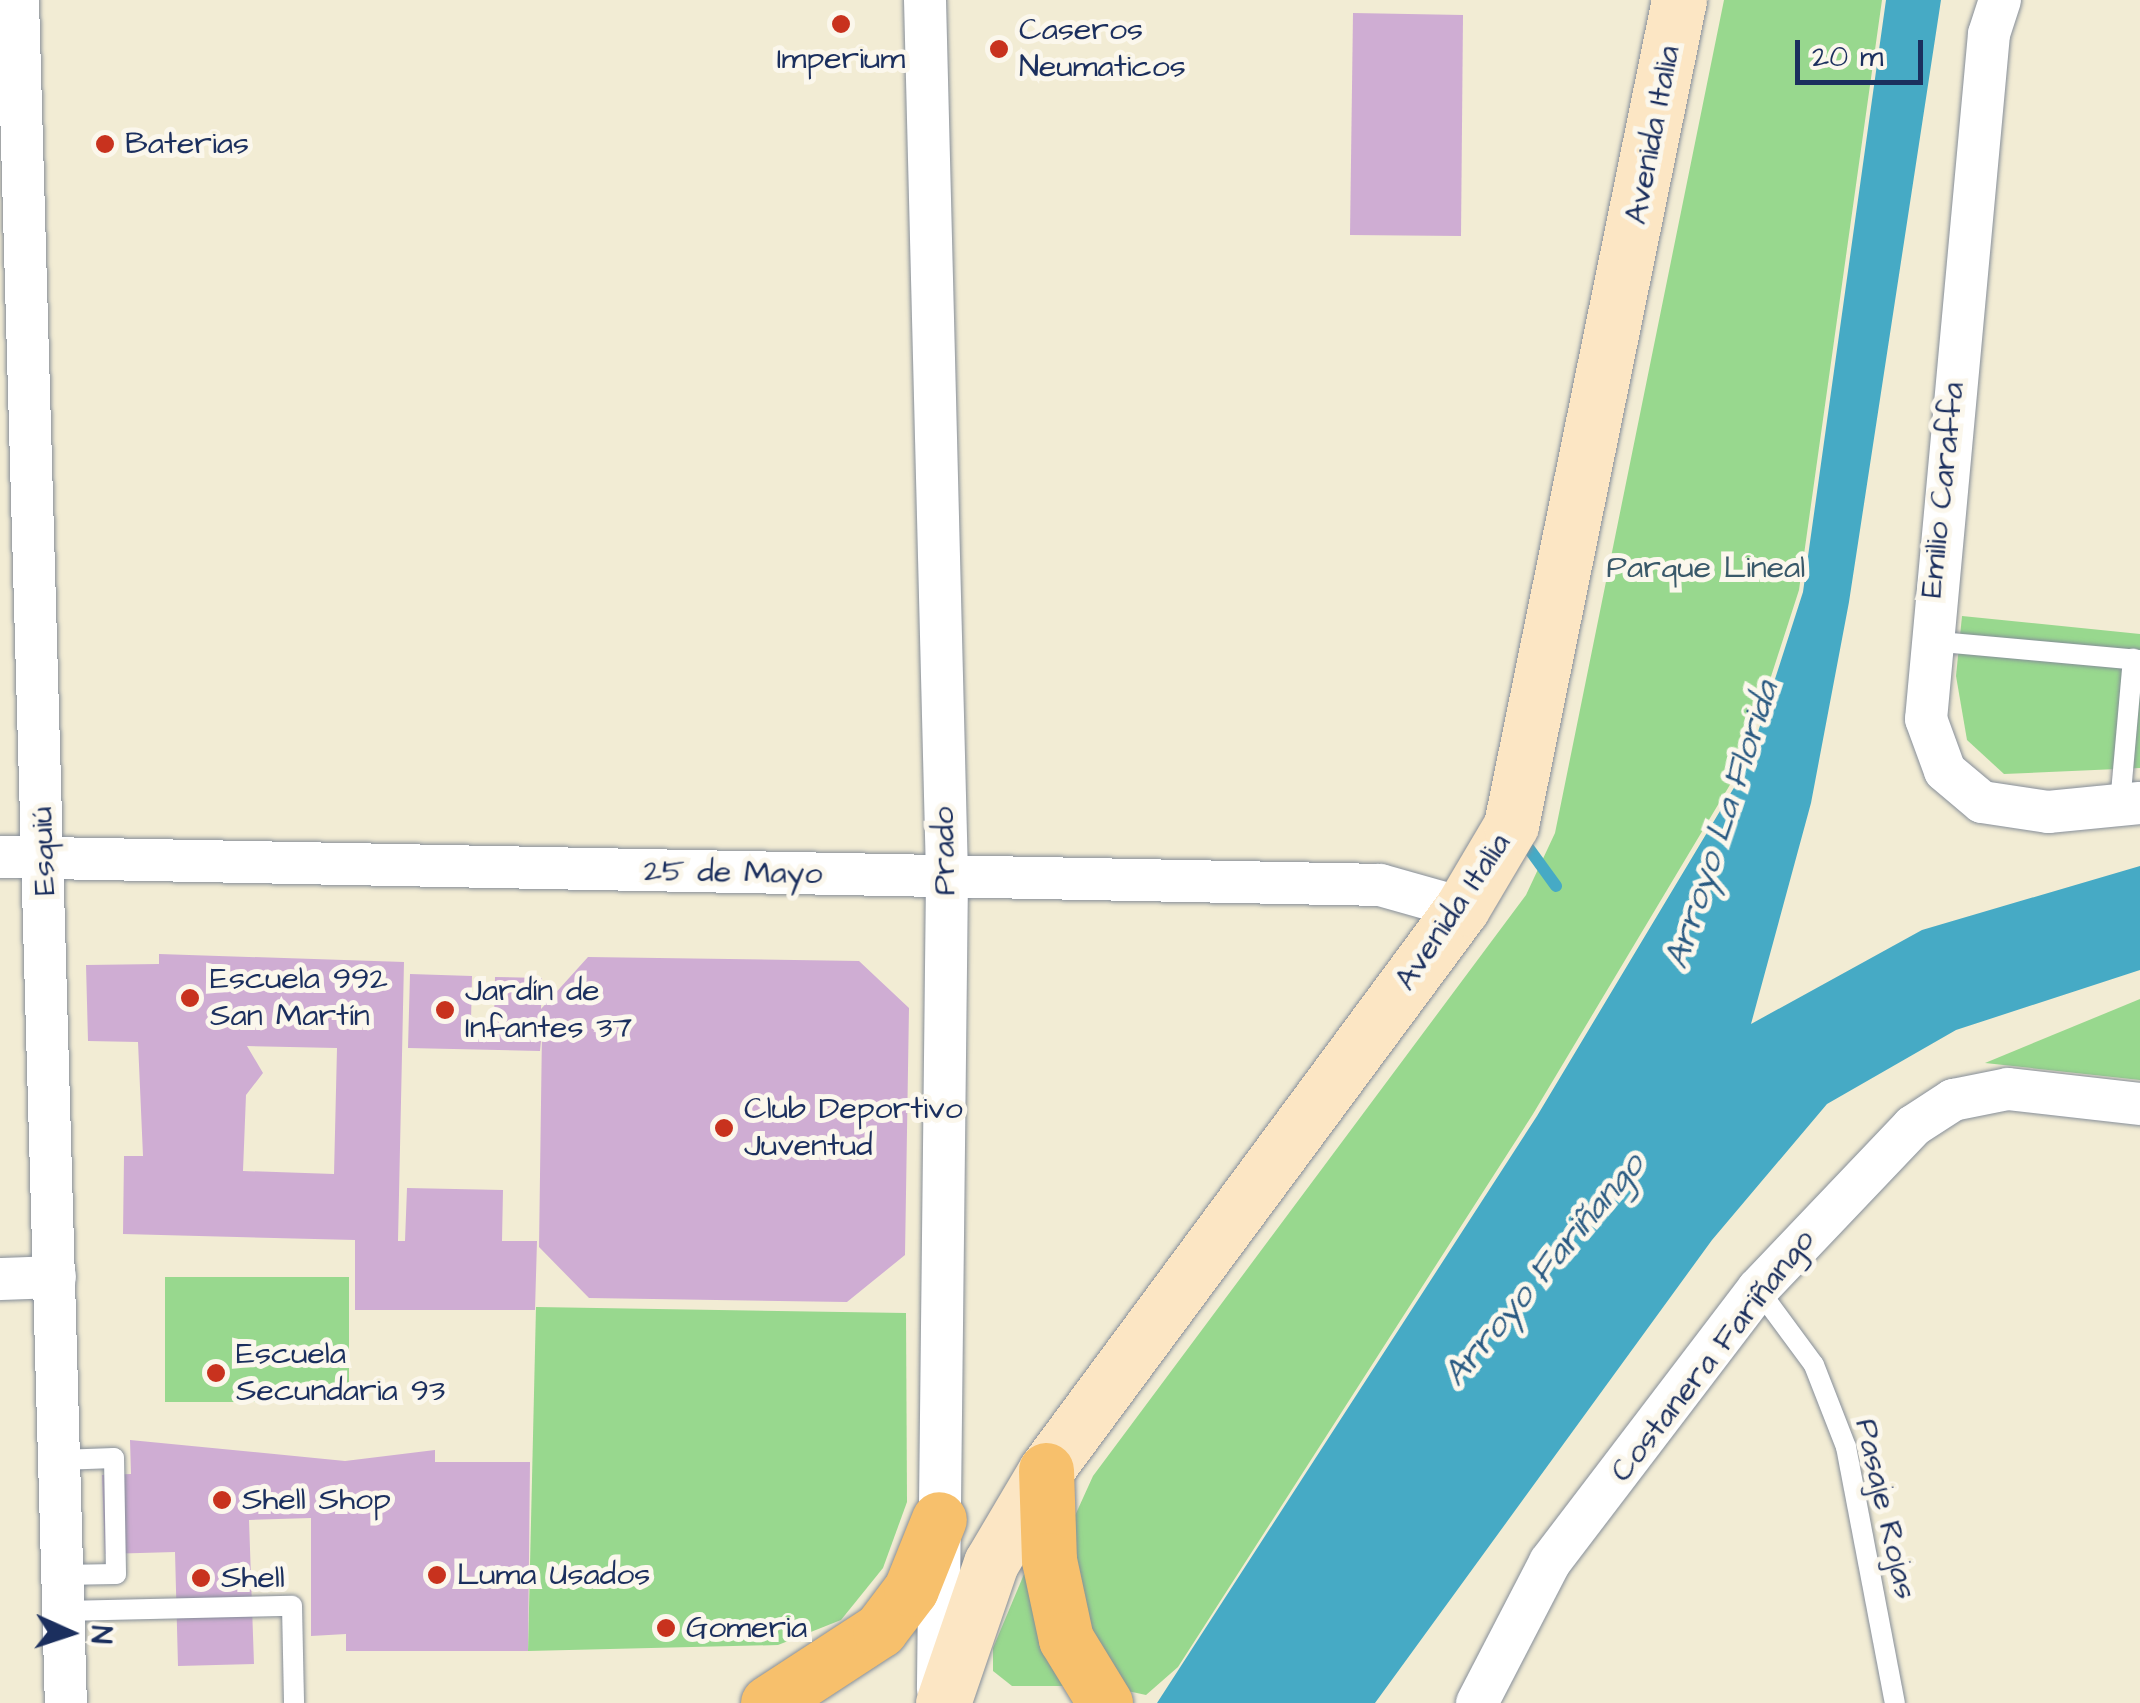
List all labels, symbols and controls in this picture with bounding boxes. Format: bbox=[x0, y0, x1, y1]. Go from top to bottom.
place label: Caseros Neumaticos bbox=[1019, 12, 1186, 87]
marker: Imperium bbox=[830, 13, 852, 35]
scale bar bbox=[1800, 20, 1928, 82]
text: 20 m bbox=[1812, 36, 1883, 78]
marker: Caseros Neumaticos bbox=[988, 38, 1010, 60]
place label: Imperium bbox=[777, 40, 905, 78]
street label: Avenida Italia bbox=[1617, 43, 1689, 227]
place label: Baterias bbox=[125, 125, 249, 163]
marker: Baterias bbox=[94, 133, 116, 155]
street label: Emilio Caraffa bbox=[1913, 380, 1973, 600]
park label: Parque Lineal bbox=[1607, 549, 1805, 587]
water label: Arroyo La Florida bbox=[1656, 676, 1788, 974]
street label: Esquiú bbox=[23, 806, 65, 896]
street label: Prado bbox=[925, 806, 965, 896]
street label: Avenida Italia bbox=[1386, 826, 1520, 998]
street label: 25 de Mayo bbox=[643, 852, 823, 894]
place label: Escuela 992 San Martín bbox=[210, 961, 388, 1036]
place label: Jardín de Infantes 37 bbox=[465, 973, 632, 1048]
marker: Escuela 992 San Martín bbox=[179, 987, 201, 1009]
marker: Jardín de Infantes 37 bbox=[434, 999, 456, 1021]
place label: Club Deportivo Juventud bbox=[744, 1091, 963, 1166]
marker: Club Deportivo Juventud bbox=[713, 1117, 735, 1139]
water label: Arroyo Fariñango bbox=[1434, 1145, 1654, 1395]
street label: Costanera Fariñango bbox=[1603, 1222, 1823, 1490]
place label: Escuela Secundaria 93 bbox=[236, 1336, 445, 1411]
marker: Escuela Secundaria 93 bbox=[205, 1362, 227, 1384]
street label: Pasaje Rojas bbox=[1846, 1415, 1924, 1603]
place label: Shell Shop bbox=[242, 1481, 391, 1519]
marker: Shell Shop bbox=[211, 1489, 233, 1511]
place label: Luma Usados bbox=[457, 1556, 650, 1594]
place label: Shell bbox=[221, 1559, 285, 1597]
marker: Luma Usados bbox=[426, 1564, 448, 1586]
marker: Shell bbox=[190, 1567, 212, 1589]
north arrow bbox=[20, 1583, 120, 1683]
place label: Gomeria bbox=[686, 1609, 807, 1647]
marker: Gomeria bbox=[655, 1617, 677, 1639]
text: N bbox=[81, 1625, 120, 1644]

